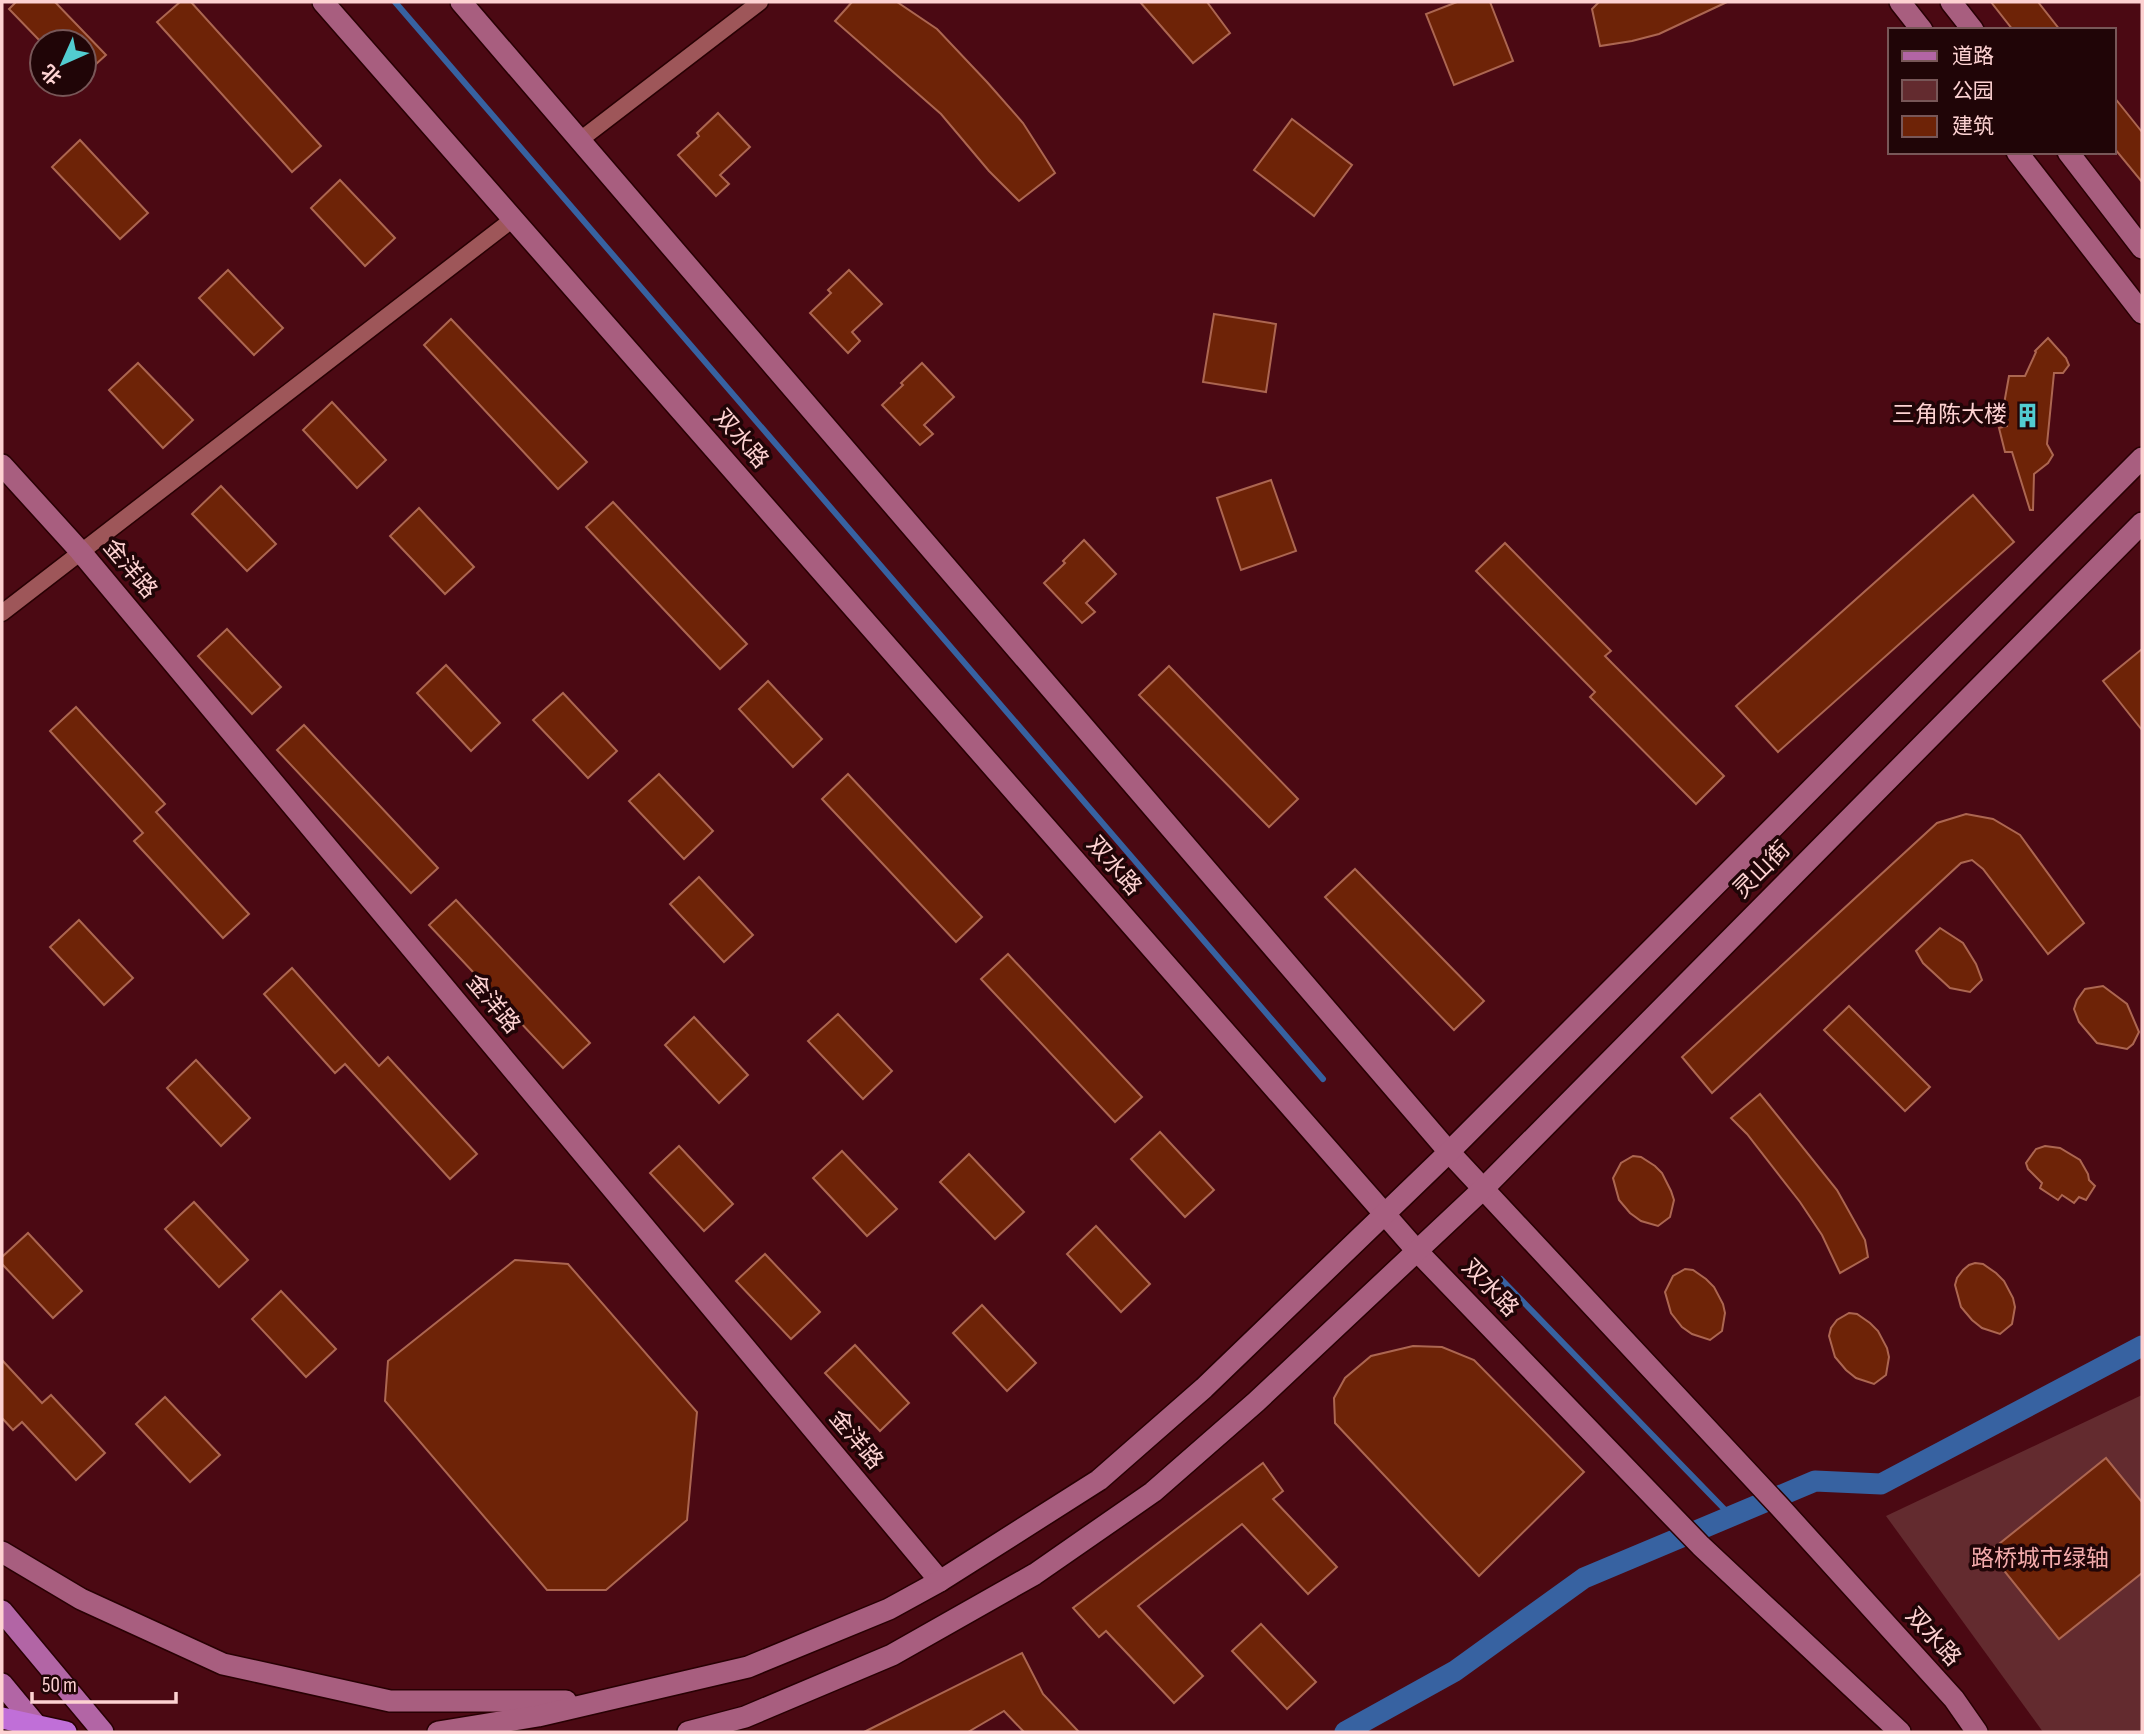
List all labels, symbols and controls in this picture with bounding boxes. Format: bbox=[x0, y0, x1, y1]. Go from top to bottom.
north arrow bbox=[28, 28, 98, 98]
legend bbox=[1888, 28, 2116, 154]
text: 道路 bbox=[1952, 44, 1994, 69]
text: 北 bbox=[37, 59, 67, 89]
text: 公园 bbox=[1952, 79, 1994, 104]
text: 建筑 bbox=[1952, 114, 1994, 139]
place label: 三角陈大楼 bbox=[1892, 401, 2007, 429]
building icon: 三角陈大楼 bbox=[2013, 401, 2041, 429]
street label: 双水路 bbox=[708, 404, 774, 474]
street label: 金洋路 bbox=[97, 534, 163, 604]
street label: 双水路 bbox=[1081, 831, 1147, 901]
street label: 灵山街 bbox=[1728, 836, 1796, 904]
street label: 金洋路 bbox=[460, 969, 526, 1039]
street label: 双水路 bbox=[1456, 1253, 1524, 1323]
street label: 金洋路 bbox=[823, 1405, 889, 1475]
park label: 路桥城市绿轴 bbox=[1971, 1545, 2109, 1573]
street label: 双水路 bbox=[1900, 1602, 1966, 1672]
scale bar bbox=[32, 1660, 175, 1704]
text: 50 m bbox=[42, 1673, 77, 1698]

